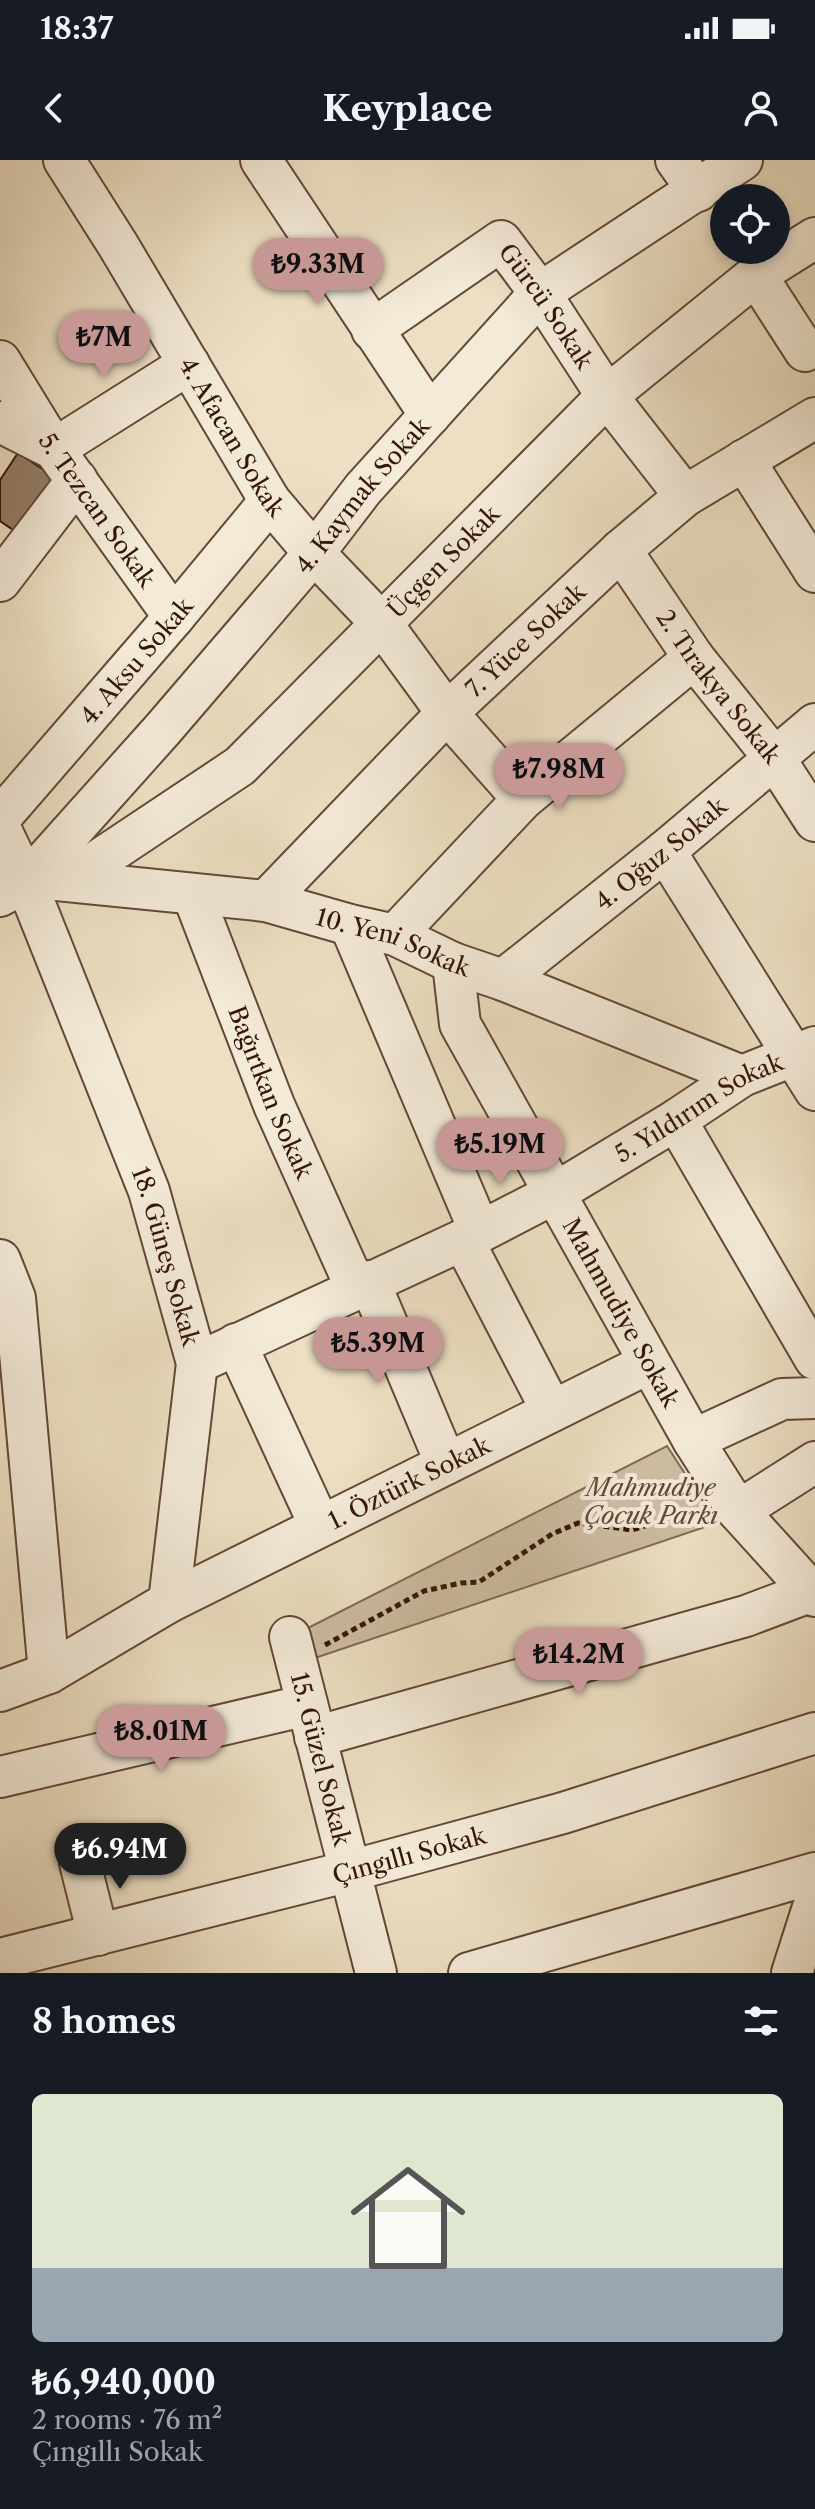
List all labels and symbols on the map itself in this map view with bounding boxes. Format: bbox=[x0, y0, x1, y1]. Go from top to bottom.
street label: Gürcü Sokak bbox=[493, 237, 600, 375]
pin: ₺9.33M bbox=[253, 238, 383, 306]
pin: ₺7M bbox=[65, 311, 143, 379]
street label: 4. Afacan Sokak bbox=[173, 352, 292, 523]
street label: 4. Kaymak Sokak bbox=[289, 410, 436, 579]
street label: 5. Tezcan Sokak bbox=[33, 427, 163, 593]
street label: Üçgen Sokak bbox=[381, 498, 506, 624]
street label: 7. Yüce Sokak bbox=[459, 576, 592, 703]
street label: 4. Aksu Sokak bbox=[73, 591, 199, 730]
street label: 2. Tırakya Sokak bbox=[651, 604, 788, 770]
pin: ₺7.98M bbox=[494, 743, 624, 811]
street label: 4. Oğuz Sokak bbox=[589, 790, 733, 916]
street label: 10. Yeni Sokak bbox=[313, 902, 475, 983]
street label: Bağırtkan Sokak bbox=[223, 1002, 320, 1184]
street label: 5. Yıldırım Sokak bbox=[609, 1046, 788, 1168]
pin: ₺5.19M bbox=[435, 1118, 565, 1186]
street label: 18. Güneş Sokak bbox=[126, 1162, 206, 1350]
street label: Mahmudiye Sokak bbox=[557, 1213, 687, 1413]
pin: ₺5.39M bbox=[313, 1317, 443, 1385]
street label: 1. Öztürk Sokak bbox=[323, 1430, 496, 1535]
park label: Mahmudiye Çocuk Parkı bbox=[583, 1473, 718, 1530]
pin: ₺14.2M bbox=[514, 1628, 644, 1696]
street label: 15. Güzel Sokak bbox=[285, 1669, 358, 1850]
pin: ₺8.01M bbox=[96, 1705, 226, 1773]
street label: Çıngıllı Sokak bbox=[329, 1820, 490, 1889]
pin: ₺6.94M bbox=[55, 1823, 185, 1891]

